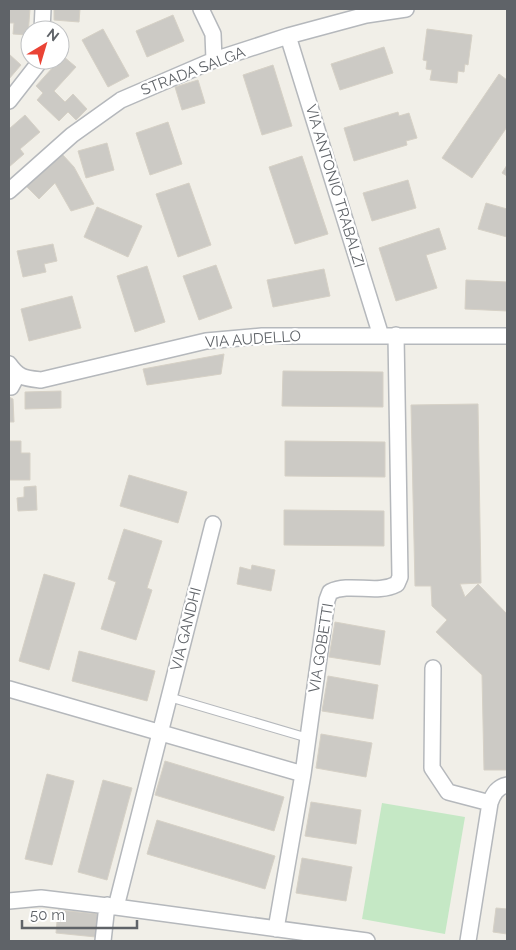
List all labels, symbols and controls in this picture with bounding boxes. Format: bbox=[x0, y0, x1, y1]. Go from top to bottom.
north arrow bbox=[20, 20, 70, 70]
text: N bbox=[44, 25, 62, 44]
street label: STRADA SALGA bbox=[138, 43, 248, 99]
street label: VIA ANTONIO TRABALZI bbox=[302, 102, 368, 270]
street label: VIA AUDELLO bbox=[204, 327, 302, 351]
street label: VIA GANDHI bbox=[167, 585, 205, 673]
street label: VIA GOBETTI bbox=[305, 602, 337, 694]
scale bar bbox=[22, 898, 138, 930]
text: 50 m bbox=[30, 906, 65, 924]

